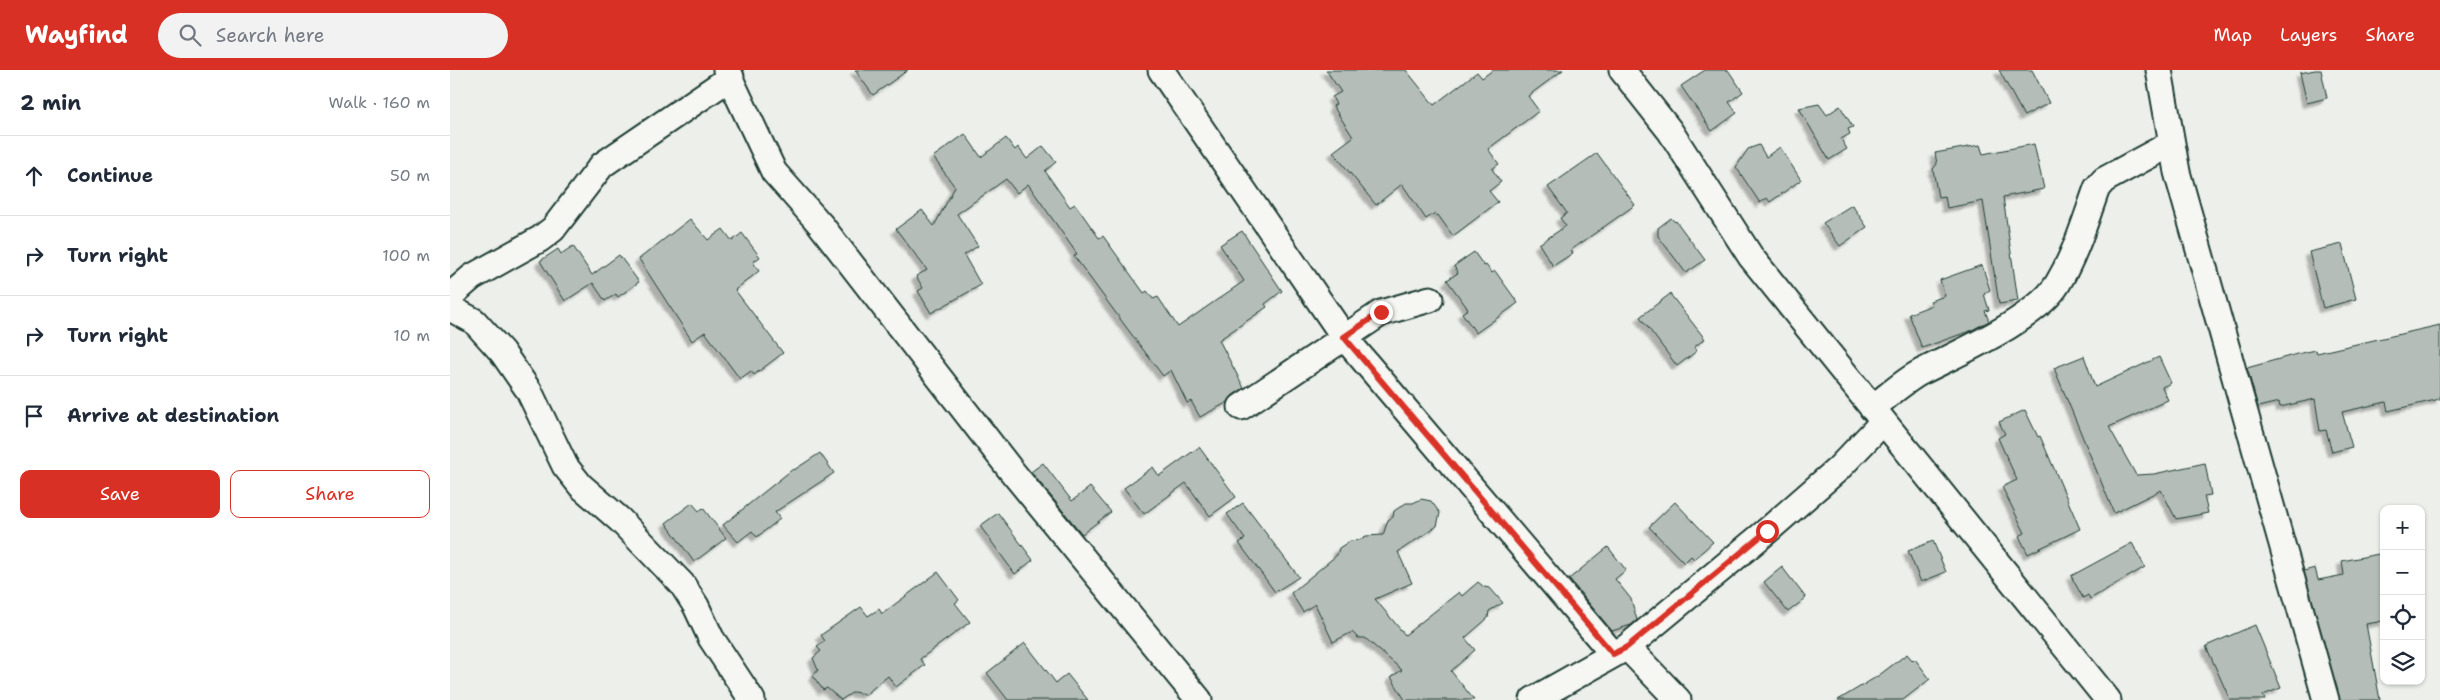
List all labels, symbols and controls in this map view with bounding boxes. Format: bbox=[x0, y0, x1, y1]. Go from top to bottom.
search box bbox=[158, 13, 508, 58]
text: Wayfind bbox=[25, 19, 128, 51]
icon: search bbox=[176, 21, 204, 49]
text: Search here bbox=[216, 23, 324, 48]
text: Map bbox=[2214, 23, 2252, 47]
text: Layers bbox=[2280, 23, 2337, 47]
text: Share bbox=[2365, 23, 2415, 47]
text: 2 min bbox=[20, 89, 81, 117]
text: Walk · 160 m bbox=[329, 92, 430, 113]
icon: ahead bbox=[20, 162, 48, 190]
text: Continue bbox=[67, 163, 153, 188]
text: 50 m bbox=[390, 165, 430, 186]
icon: right bbox=[20, 242, 48, 270]
text: Turn right bbox=[67, 243, 168, 268]
text: 100 m bbox=[382, 245, 430, 266]
route end bbox=[1370, 301, 1393, 324]
icon: right bbox=[20, 322, 48, 350]
text: Turn right bbox=[67, 323, 168, 348]
text: 10 m bbox=[393, 325, 430, 346]
icon: arrive bbox=[20, 402, 48, 430]
text: Arrive at destination bbox=[67, 403, 279, 428]
button: Save bbox=[20, 470, 220, 518]
button: Share bbox=[230, 470, 430, 518]
map controls bbox=[2380, 505, 2425, 685]
button: + bbox=[2380, 505, 2425, 550]
route start bbox=[1756, 520, 1779, 543]
button: − bbox=[2380, 550, 2425, 595]
button: locate bbox=[2380, 595, 2425, 640]
button: layers bbox=[2380, 640, 2425, 685]

